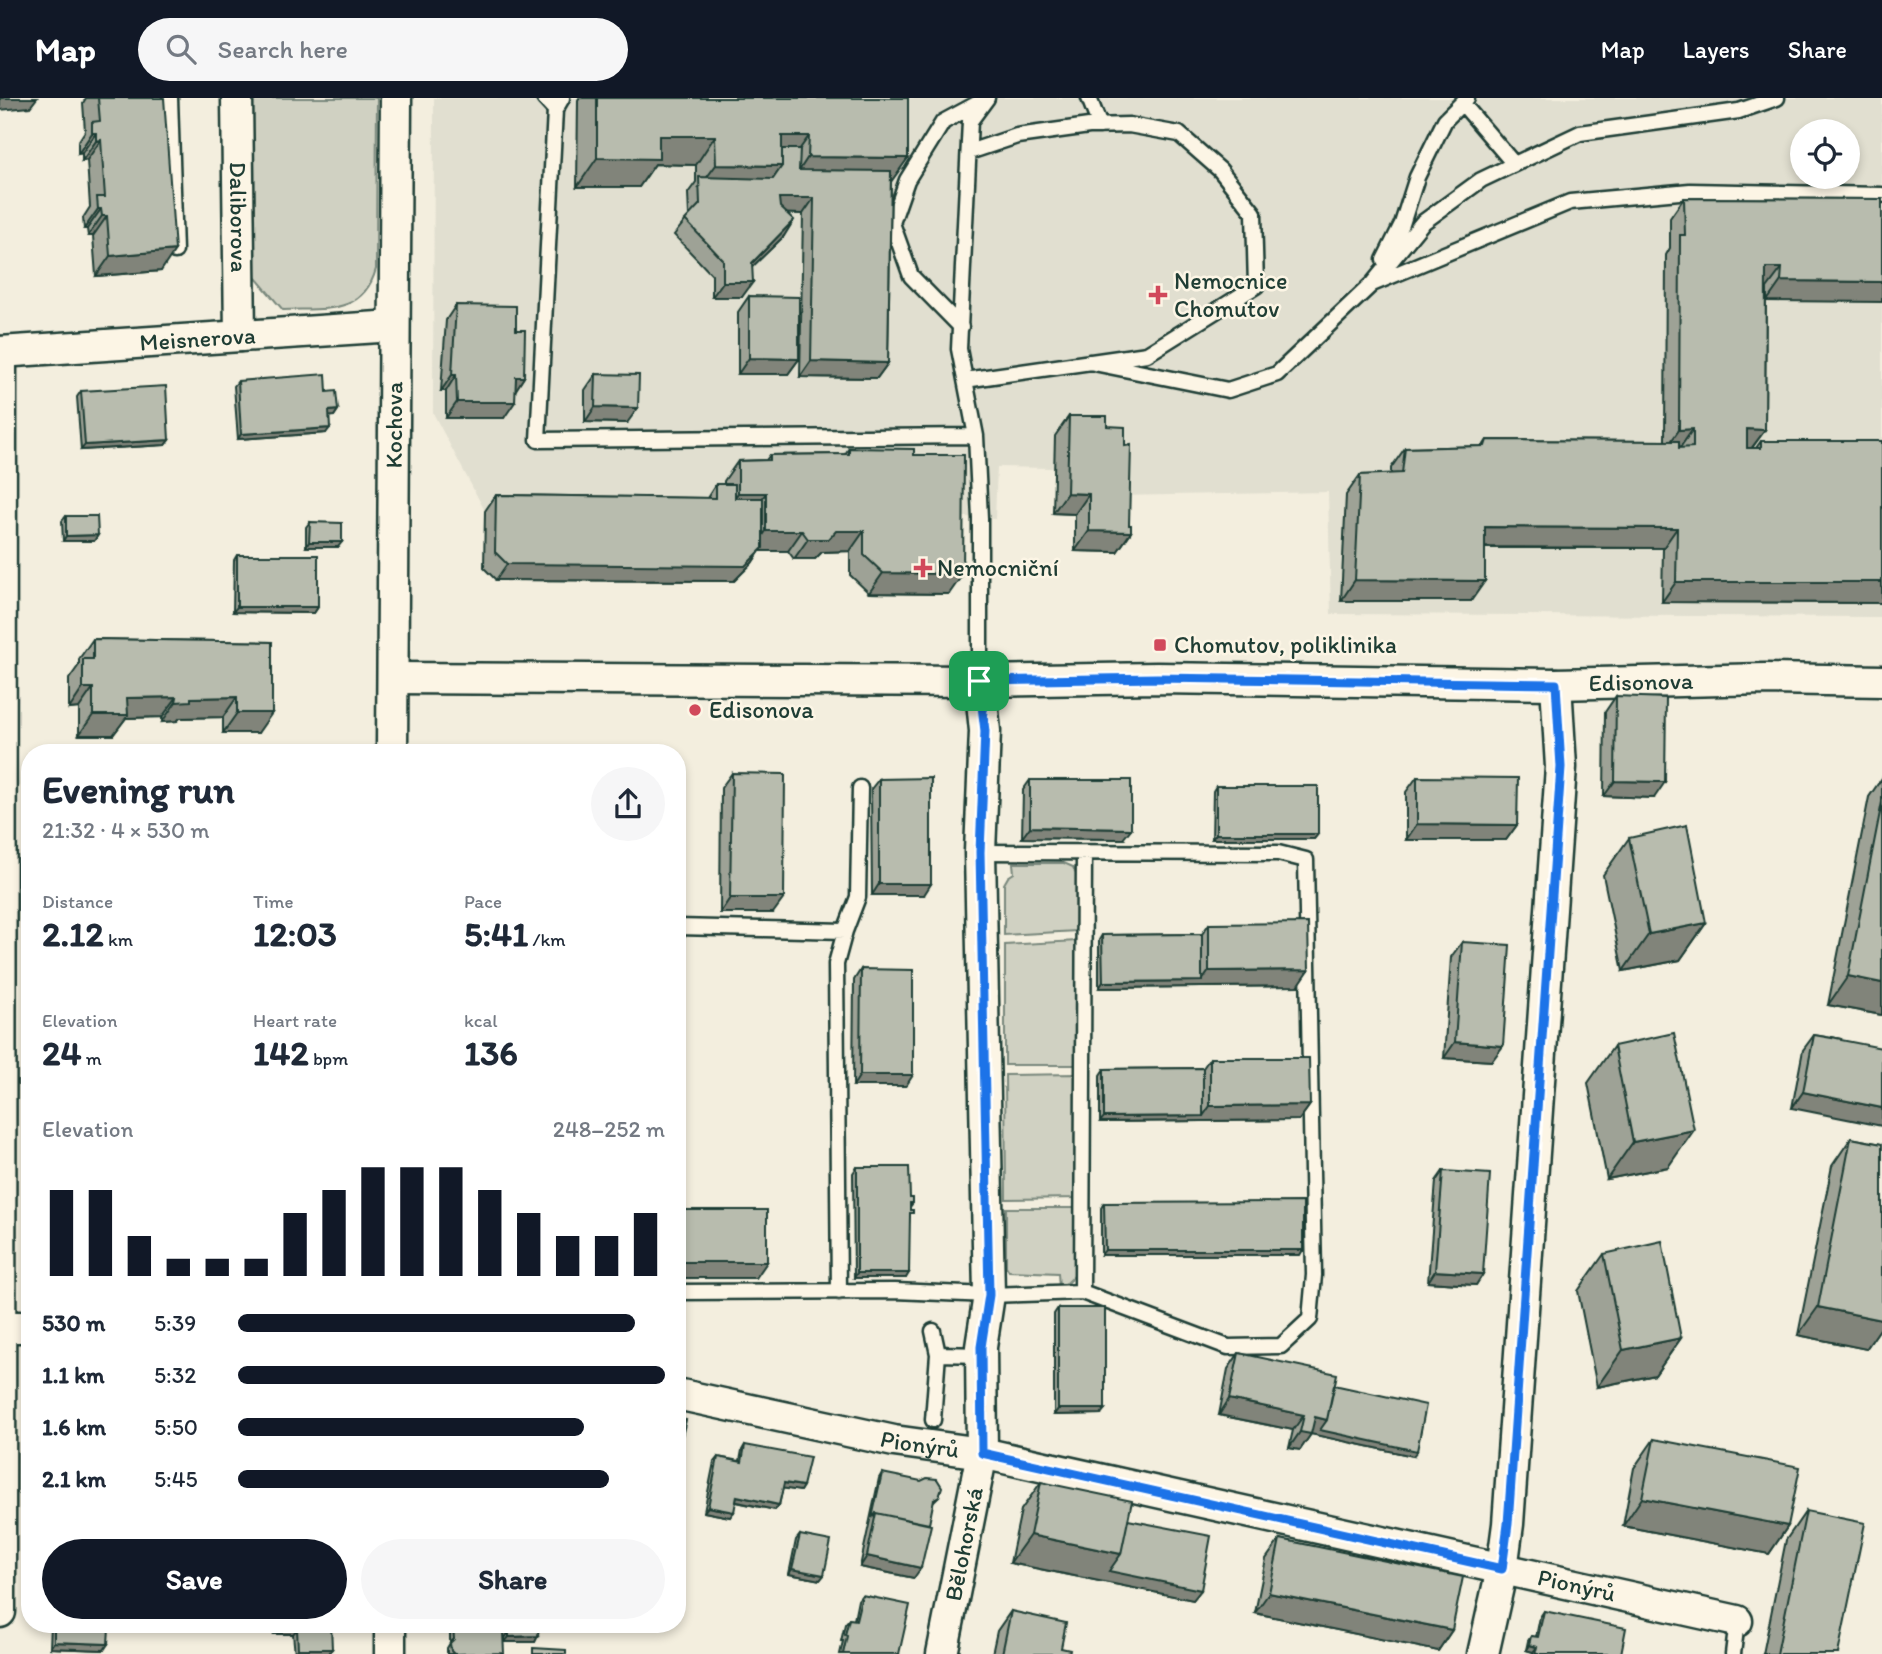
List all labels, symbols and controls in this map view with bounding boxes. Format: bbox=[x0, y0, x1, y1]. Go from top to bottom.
search box bbox=[138, 18, 628, 81]
text: Map bbox=[35, 30, 96, 69]
icon: search bbox=[162, 30, 200, 68]
text: Search here bbox=[218, 33, 348, 65]
text: Map bbox=[1601, 35, 1645, 64]
text: Layers bbox=[1683, 35, 1750, 64]
text: Share bbox=[1788, 35, 1847, 64]
map controls bbox=[1790, 119, 1860, 189]
button: locate bbox=[1790, 119, 1860, 189]
street label: Daliborova bbox=[224, 161, 254, 273]
place label: Nemocnice Chomutov bbox=[1174, 266, 1287, 323]
marker: Nemocnice Chomutov bbox=[1148, 285, 1168, 305]
street label: Meisnerova bbox=[139, 320, 257, 357]
street label: Kochova bbox=[379, 381, 408, 469]
place label: Nemocniční bbox=[937, 553, 1059, 582]
marker: Nemocniční bbox=[915, 560, 931, 576]
place label: Chomutov, poliklinika bbox=[1174, 630, 1397, 659]
marker: Chomutov, poliklinika bbox=[1152, 637, 1168, 653]
pin bbox=[949, 651, 1009, 711]
icon: arrive bbox=[960, 662, 998, 700]
street label: Edisonova bbox=[1588, 666, 1694, 697]
place label: Edisonova bbox=[709, 695, 814, 724]
marker: Edisonova bbox=[687, 702, 703, 718]
text: Evening run bbox=[42, 767, 235, 813]
button: share bbox=[591, 767, 665, 841]
text: 21:32 · 4 × 530 m bbox=[42, 816, 210, 844]
text: Distance bbox=[42, 890, 113, 913]
text: Time bbox=[253, 890, 294, 913]
text: Pace bbox=[464, 890, 502, 913]
text: 2.12 bbox=[42, 913, 104, 955]
text: 12:03 bbox=[253, 913, 337, 955]
text: 5:41 bbox=[464, 913, 528, 955]
text: km bbox=[104, 928, 133, 951]
text: /km bbox=[528, 928, 566, 951]
text: Elevation bbox=[42, 1009, 118, 1032]
text: Heart rate bbox=[253, 1009, 337, 1032]
text: kcal bbox=[464, 1009, 498, 1032]
text: 24 bbox=[42, 1032, 81, 1074]
text: 142 bbox=[253, 1032, 309, 1074]
text: 136 bbox=[464, 1032, 518, 1074]
text: m bbox=[81, 1047, 102, 1070]
text: bpm bbox=[309, 1047, 348, 1070]
text: Elevation bbox=[42, 1115, 133, 1143]
text: 248–252 m bbox=[553, 1115, 665, 1143]
text: 530 m bbox=[42, 1309, 105, 1337]
text: 5:39 bbox=[154, 1309, 196, 1337]
text: 1.1 km bbox=[42, 1361, 105, 1389]
text: 5:32 bbox=[154, 1361, 196, 1389]
text: 1.6 km bbox=[42, 1413, 106, 1441]
text: 5:50 bbox=[154, 1413, 198, 1441]
street label: Pionýrů bbox=[878, 1423, 961, 1464]
text: 2.1 km bbox=[42, 1465, 106, 1493]
text: 5:45 bbox=[154, 1465, 198, 1493]
street label: Bělohorská bbox=[938, 1484, 989, 1604]
button: Save bbox=[42, 1539, 347, 1619]
button: Share bbox=[361, 1539, 665, 1619]
street label: Pionýrů bbox=[1535, 1562, 1619, 1608]

